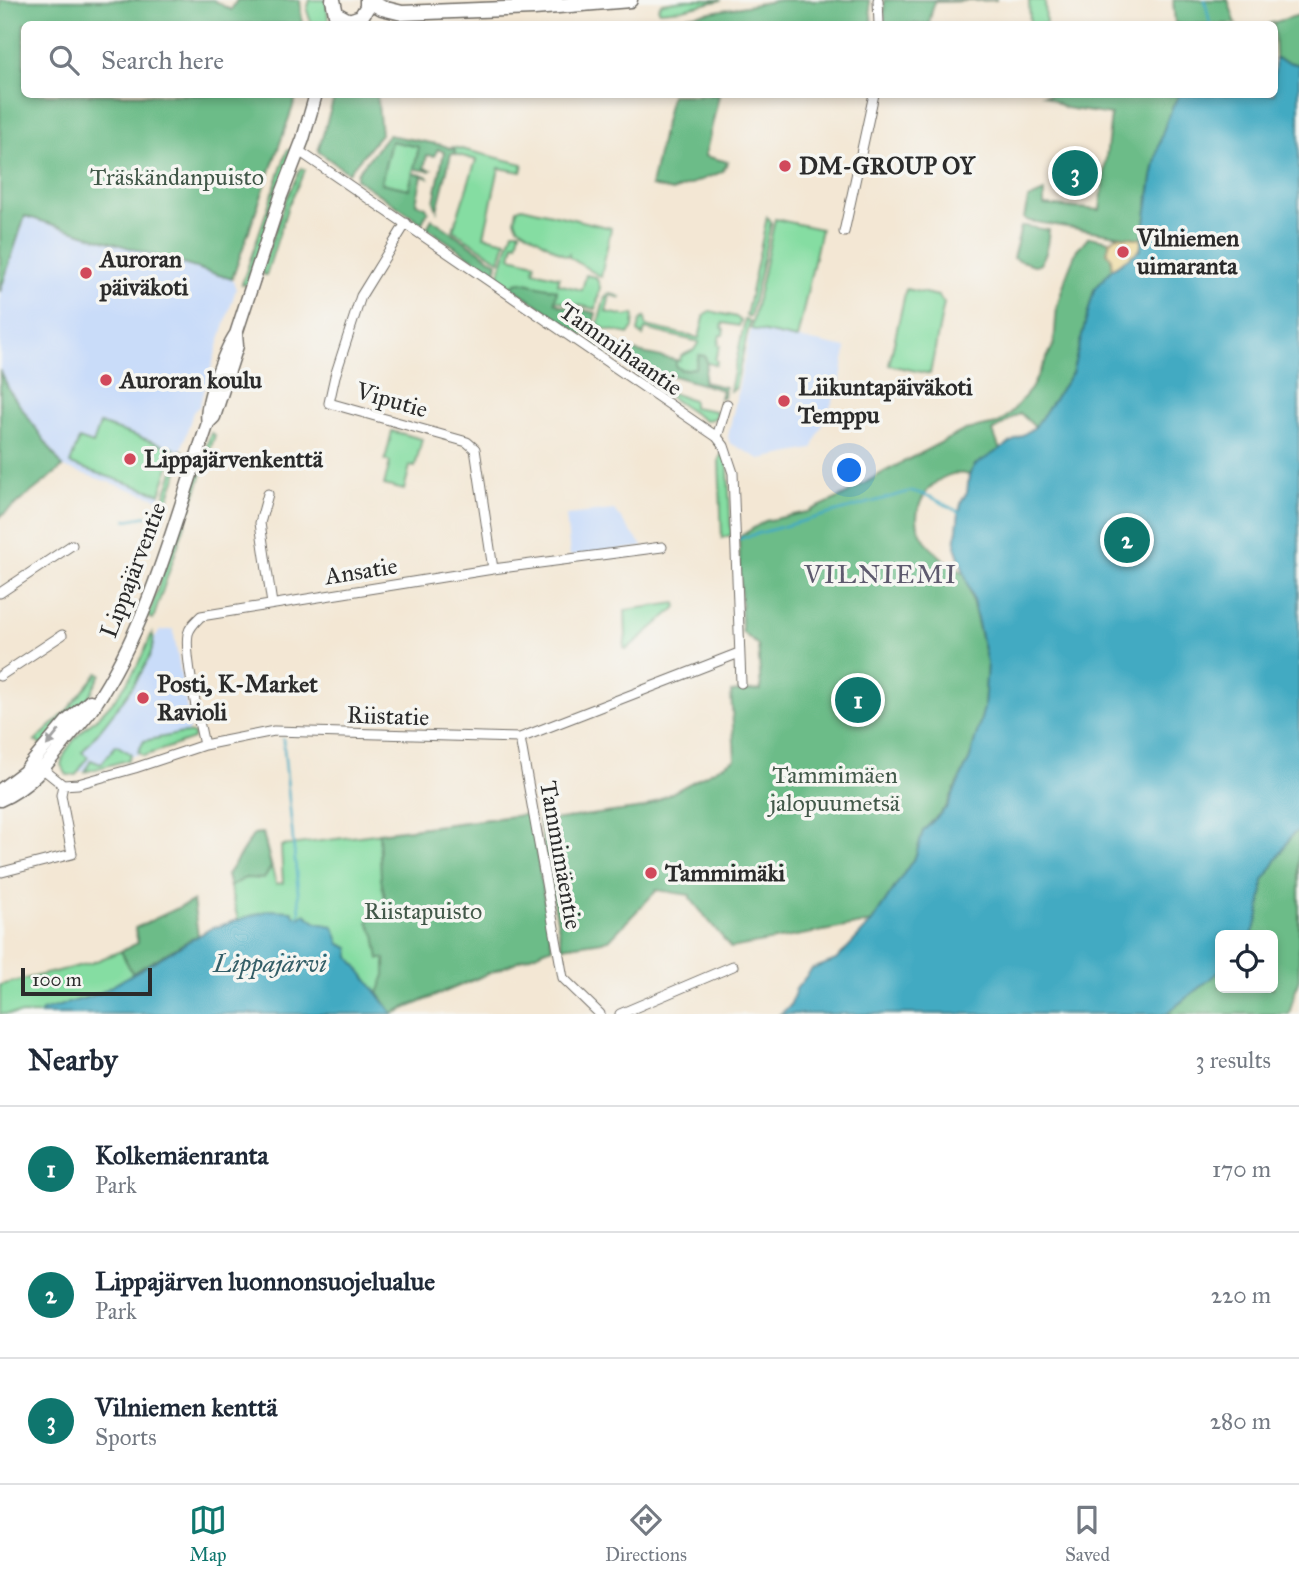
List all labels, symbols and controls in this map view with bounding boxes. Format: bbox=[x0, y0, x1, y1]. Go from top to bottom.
search box bbox=[21, 21, 1278, 98]
icon: search bbox=[45, 41, 83, 79]
text: Search here bbox=[101, 44, 224, 76]
pin: 3 bbox=[1052, 147, 1098, 199]
place label: DM-GROUP OY bbox=[799, 151, 977, 181]
marker: DM-GROUP OY bbox=[777, 158, 793, 174]
park label: Träskändanpuisto bbox=[90, 162, 264, 192]
place label: Vilniemen uimaranta bbox=[1136, 223, 1239, 281]
place label: Auroran päiväkoti bbox=[98, 244, 189, 302]
marker: Vilniemen uimaranta bbox=[1115, 244, 1131, 260]
marker: Auroran päiväkoti bbox=[78, 265, 94, 281]
street label: Tammihaantie bbox=[554, 296, 688, 402]
place label: Auroran koulu bbox=[118, 365, 262, 395]
marker: Auroran koulu bbox=[98, 372, 114, 388]
place label: Liikuntapäiväkoti Temppu bbox=[797, 372, 973, 430]
street label: Viputie bbox=[352, 375, 431, 424]
marker: Liikuntapäiväkoti Temppu bbox=[776, 393, 792, 409]
place label: Lippajärvenkenttä bbox=[144, 444, 324, 474]
marker: Lippajärvenkenttä bbox=[122, 451, 138, 467]
your location bbox=[832, 453, 866, 487]
street label: Lippajärventie bbox=[93, 498, 173, 642]
pin: 2 bbox=[1104, 514, 1150, 566]
street label: Ansatie bbox=[322, 550, 399, 592]
district label: VILNIEMI bbox=[803, 558, 958, 590]
place label: Posti, K-Market Ravioli bbox=[157, 669, 318, 727]
pin: 1 bbox=[835, 674, 881, 726]
marker: Posti, K-Market Ravioli bbox=[135, 690, 151, 706]
street label: Riistatie bbox=[346, 700, 430, 732]
one-way arrow bbox=[45, 729, 60, 747]
park label: Tammimäen jalopuumetsä bbox=[766, 760, 901, 818]
street label: Tammimäentie bbox=[533, 778, 589, 932]
place label: Tammimäki bbox=[664, 858, 786, 888]
marker: Tammimäki bbox=[643, 865, 659, 881]
park label: Riistapuisto bbox=[364, 896, 482, 926]
map controls bbox=[1215, 930, 1278, 993]
button: locate bbox=[1215, 930, 1278, 993]
water label: Lippajärvi bbox=[212, 947, 327, 980]
scale bar bbox=[21, 965, 152, 997]
text: 100 m bbox=[32, 968, 82, 991]
text: Nearby bbox=[28, 1042, 118, 1078]
text: 3 results bbox=[1195, 1046, 1271, 1074]
text: Kolkemäenranta bbox=[95, 1139, 269, 1171]
text: 1 bbox=[46, 1155, 56, 1183]
text: 170 m bbox=[1212, 1155, 1271, 1183]
text: Park bbox=[95, 1171, 137, 1199]
text: Lippajärven luonnonsuojelualue bbox=[95, 1265, 435, 1297]
text: 2 bbox=[45, 1281, 57, 1309]
text: 220 m bbox=[1211, 1281, 1271, 1309]
text: Park bbox=[95, 1297, 137, 1325]
text: Vilniemen kenttä bbox=[95, 1391, 277, 1423]
text: 3 bbox=[46, 1407, 56, 1435]
text: 280 m bbox=[1210, 1407, 1271, 1435]
text: Sports bbox=[95, 1423, 157, 1451]
tab: Map bbox=[189, 1501, 227, 1566]
tab: Directions bbox=[605, 1501, 687, 1566]
tab: Saved bbox=[1065, 1501, 1110, 1566]

